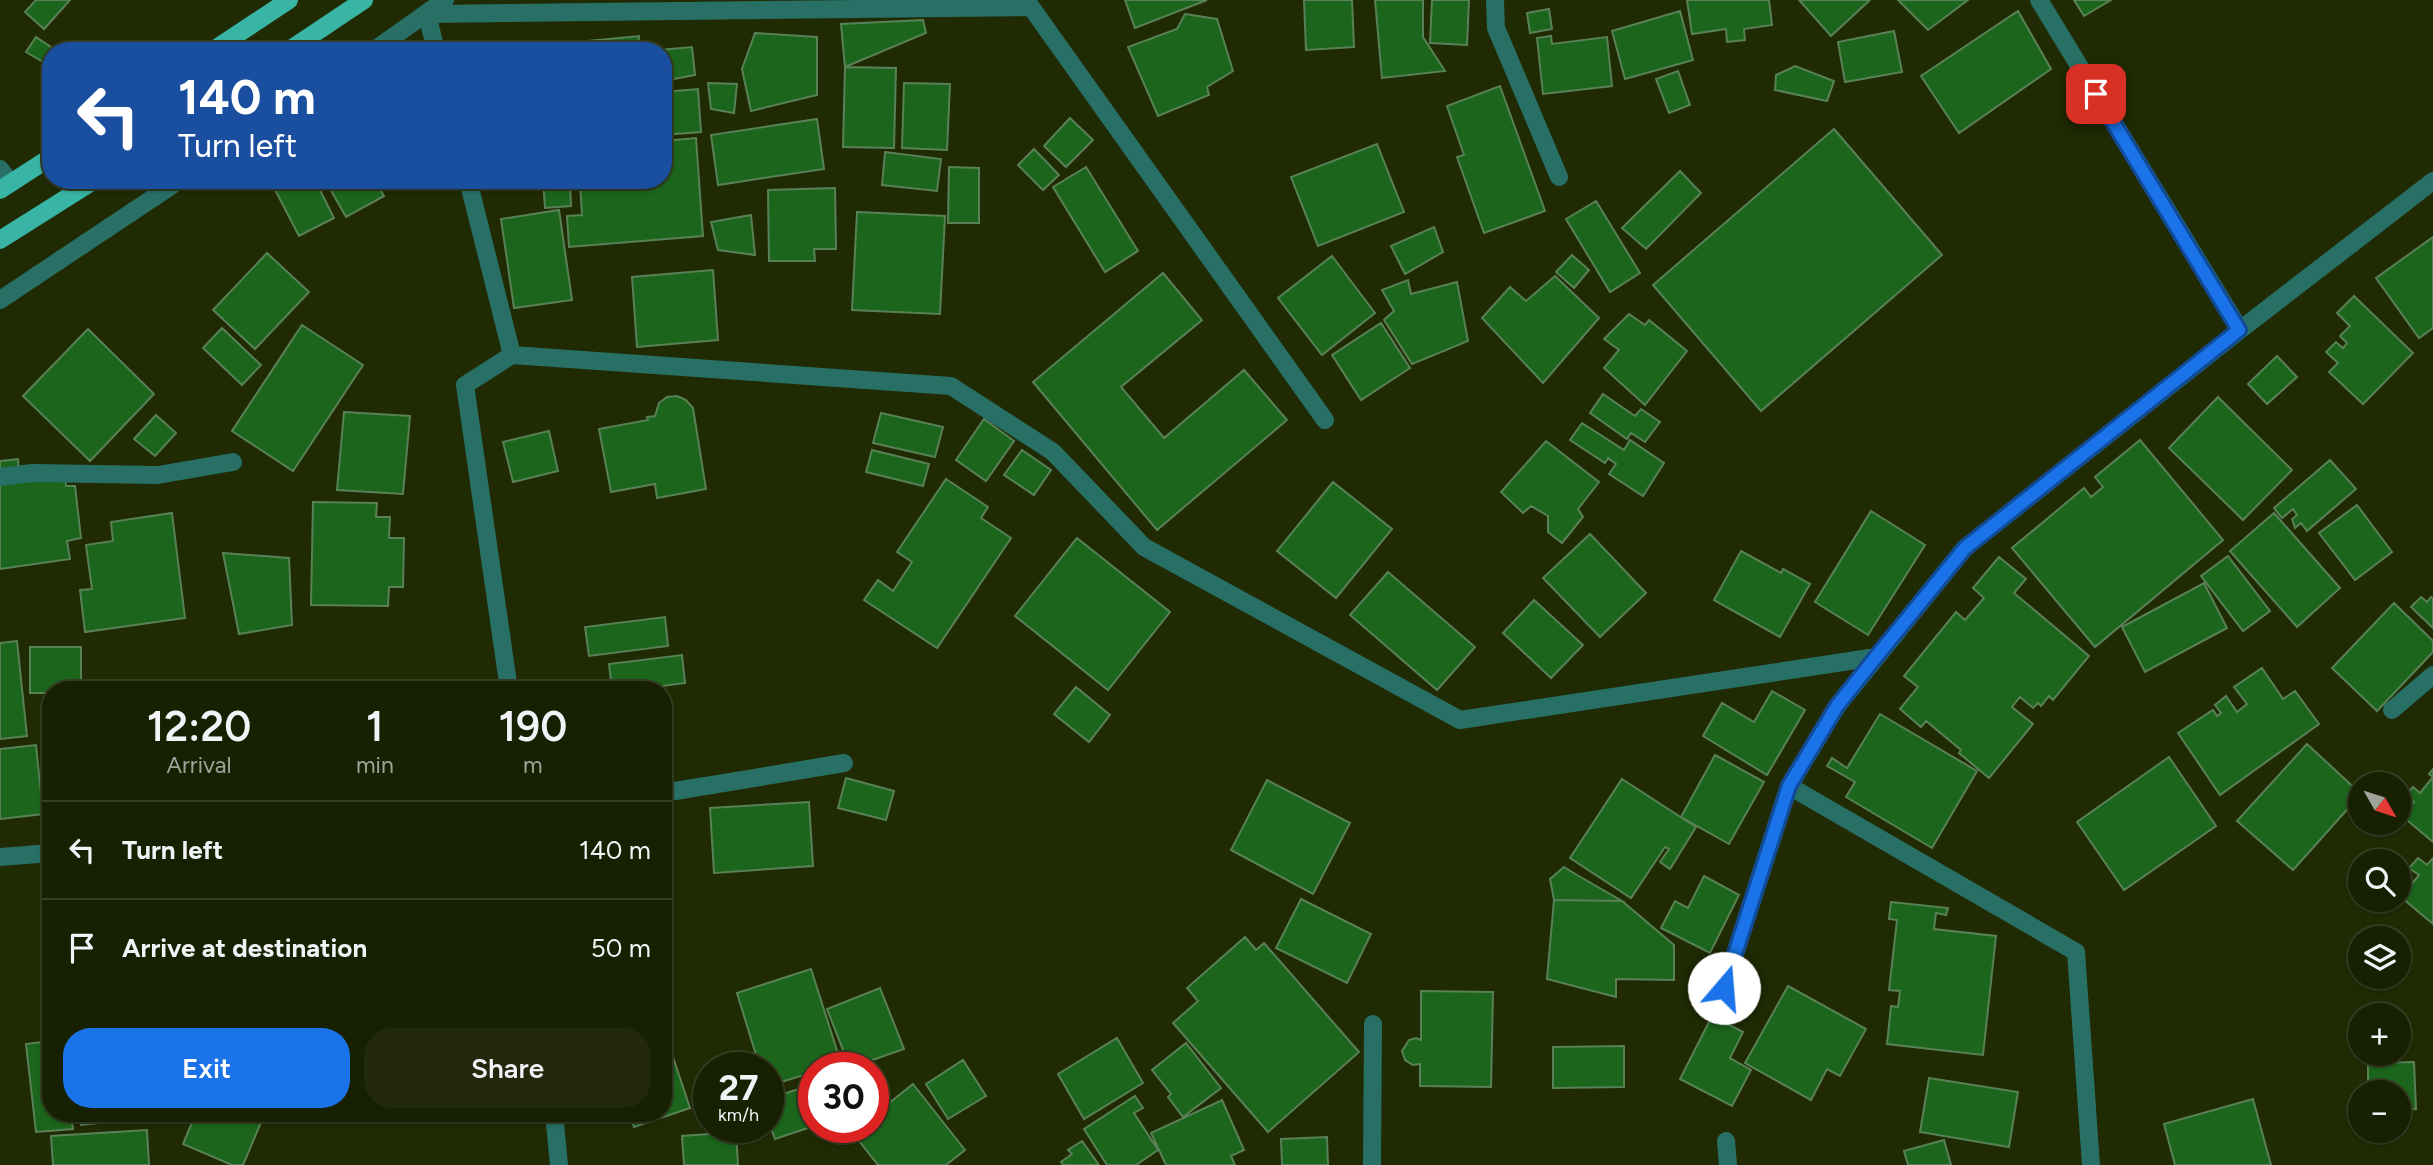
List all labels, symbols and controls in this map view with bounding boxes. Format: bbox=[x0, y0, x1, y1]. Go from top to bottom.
pin bbox=[2066, 64, 2126, 124]
text: 140 m bbox=[178, 67, 316, 126]
icon: left bbox=[63, 70, 154, 161]
icon: arrive bbox=[2077, 75, 2115, 113]
text: Turn left bbox=[178, 127, 297, 165]
text: 12:20 bbox=[147, 701, 251, 752]
text: 1 bbox=[366, 701, 384, 752]
text: 190 bbox=[498, 701, 567, 752]
text: Arrival bbox=[167, 751, 231, 779]
text: min bbox=[356, 751, 394, 779]
text: m bbox=[523, 751, 543, 779]
north arrow bbox=[2348, 772, 2412, 835]
map controls bbox=[2348, 772, 2411, 1143]
icon: left bbox=[63, 831, 101, 869]
text: Turn left bbox=[122, 834, 223, 866]
text: 140 m bbox=[579, 834, 651, 866]
button: search bbox=[2348, 849, 2411, 912]
button: layers bbox=[2348, 926, 2411, 989]
icon: arrive bbox=[63, 929, 101, 967]
text: Arrive at destination bbox=[122, 932, 367, 964]
text: 50 m bbox=[591, 932, 651, 964]
position arrow bbox=[1687, 951, 1761, 1025]
button: + bbox=[2348, 1003, 2411, 1066]
button: Exit bbox=[63, 1028, 350, 1108]
button: Share bbox=[364, 1028, 651, 1108]
speed limit sign: 30 bbox=[798, 1052, 889, 1143]
text: 27 bbox=[719, 1067, 758, 1109]
button: − bbox=[2348, 1080, 2411, 1143]
text: km/h bbox=[718, 1104, 759, 1126]

